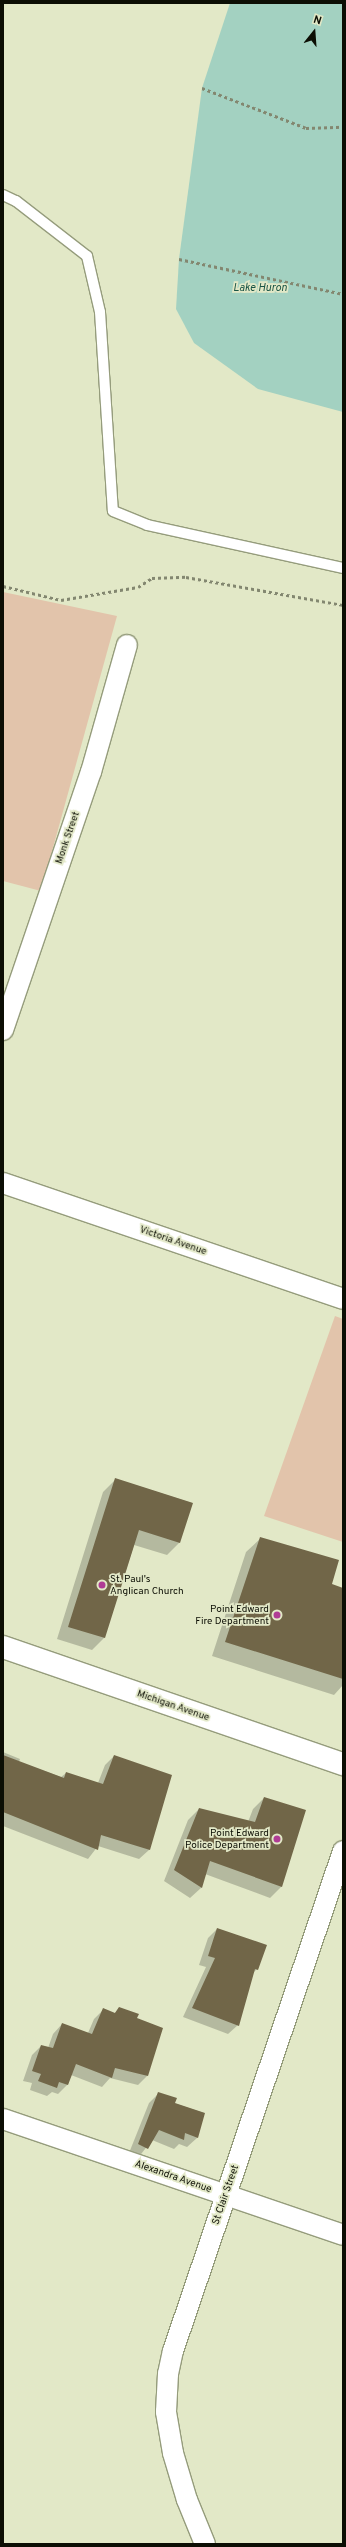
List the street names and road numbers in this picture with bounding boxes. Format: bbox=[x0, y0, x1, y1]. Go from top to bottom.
street label: Monk Street bbox=[53, 810, 83, 866]
street label: Victoria Avenue bbox=[138, 1224, 208, 1258]
street label: Michigan Avenue bbox=[135, 1688, 211, 1724]
street label: Alexandra Avenue bbox=[133, 2158, 213, 2196]
street label: St Clair Street bbox=[210, 2163, 242, 2227]

